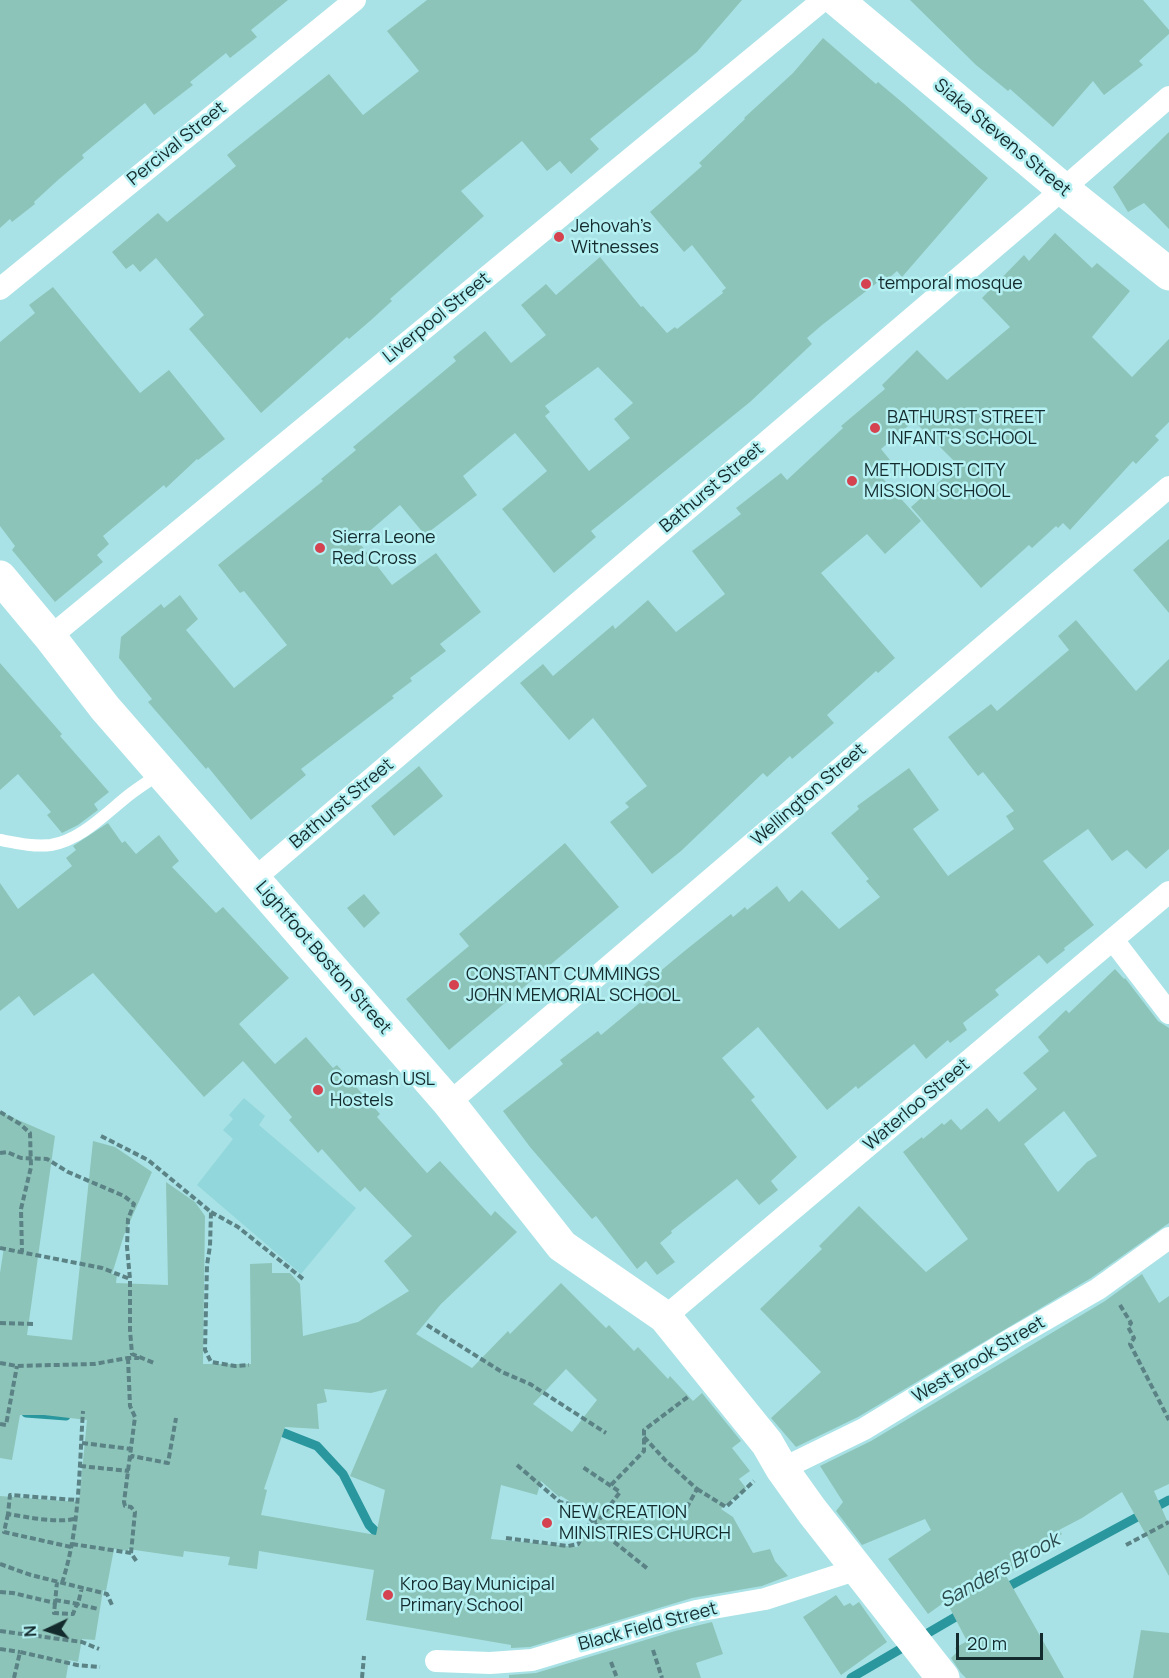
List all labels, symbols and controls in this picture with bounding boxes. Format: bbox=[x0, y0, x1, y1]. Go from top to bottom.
street label: Siaka Stevens Street bbox=[929, 75, 1075, 201]
street label: Percival Street bbox=[123, 98, 231, 190]
place label: Jehovah’s Witnesses bbox=[571, 216, 659, 258]
marker: Jehovah’s Witnesses bbox=[552, 230, 566, 244]
street label: Liverpool Street bbox=[379, 268, 495, 368]
place label: temporal mosque bbox=[878, 273, 1023, 295]
marker: temporal mosque bbox=[859, 277, 873, 291]
place label: BATHURST STREET INFANT'S SCHOOL bbox=[887, 407, 1045, 450]
marker: BATHURST STREET INFANT'S SCHOOL bbox=[868, 421, 882, 435]
street label: Bathurst Street bbox=[656, 438, 768, 538]
place label: METHODIST CITY MISSION SCHOOL bbox=[864, 460, 1010, 502]
marker: METHODIST CITY MISSION SCHOOL bbox=[845, 474, 859, 488]
place label: Sierra Leone Red Cross bbox=[332, 527, 436, 570]
marker: Sierra Leone Red Cross bbox=[313, 541, 327, 555]
street label: Wellington Street bbox=[747, 739, 871, 851]
street label: Bathurst Street bbox=[286, 754, 398, 854]
street label: Lightfoot Boston Street bbox=[251, 877, 395, 1039]
place label: CONSTANT CUMMINGS JOHN MEMORIAL SCHOOL bbox=[466, 964, 680, 1006]
marker: CONSTANT CUMMINGS JOHN MEMORIAL SCHOOL bbox=[447, 978, 461, 992]
street label: Waterloo Street bbox=[860, 1054, 974, 1156]
place label: Comash USL Hostels bbox=[330, 1069, 435, 1112]
marker: Comash USL Hostels bbox=[311, 1083, 325, 1097]
street label: West Brook Street bbox=[909, 1312, 1049, 1408]
place label: NEW CREATION MINISTRIES CHURCH bbox=[559, 1502, 731, 1544]
marker: NEW CREATION MINISTRIES CHURCH bbox=[540, 1516, 554, 1530]
water label: Sanders Brook bbox=[936, 1528, 1064, 1614]
place label: Kroo Bay Municipal Primary School bbox=[400, 1574, 555, 1616]
marker: Kroo Bay Municipal Primary School bbox=[381, 1588, 395, 1602]
street label: Black Field Street bbox=[576, 1598, 720, 1656]
north arrow bbox=[18, 1600, 78, 1660]
scale bar bbox=[959, 1621, 1046, 1659]
text: N bbox=[19, 1625, 41, 1638]
text: 20 m bbox=[967, 1631, 1007, 1655]

